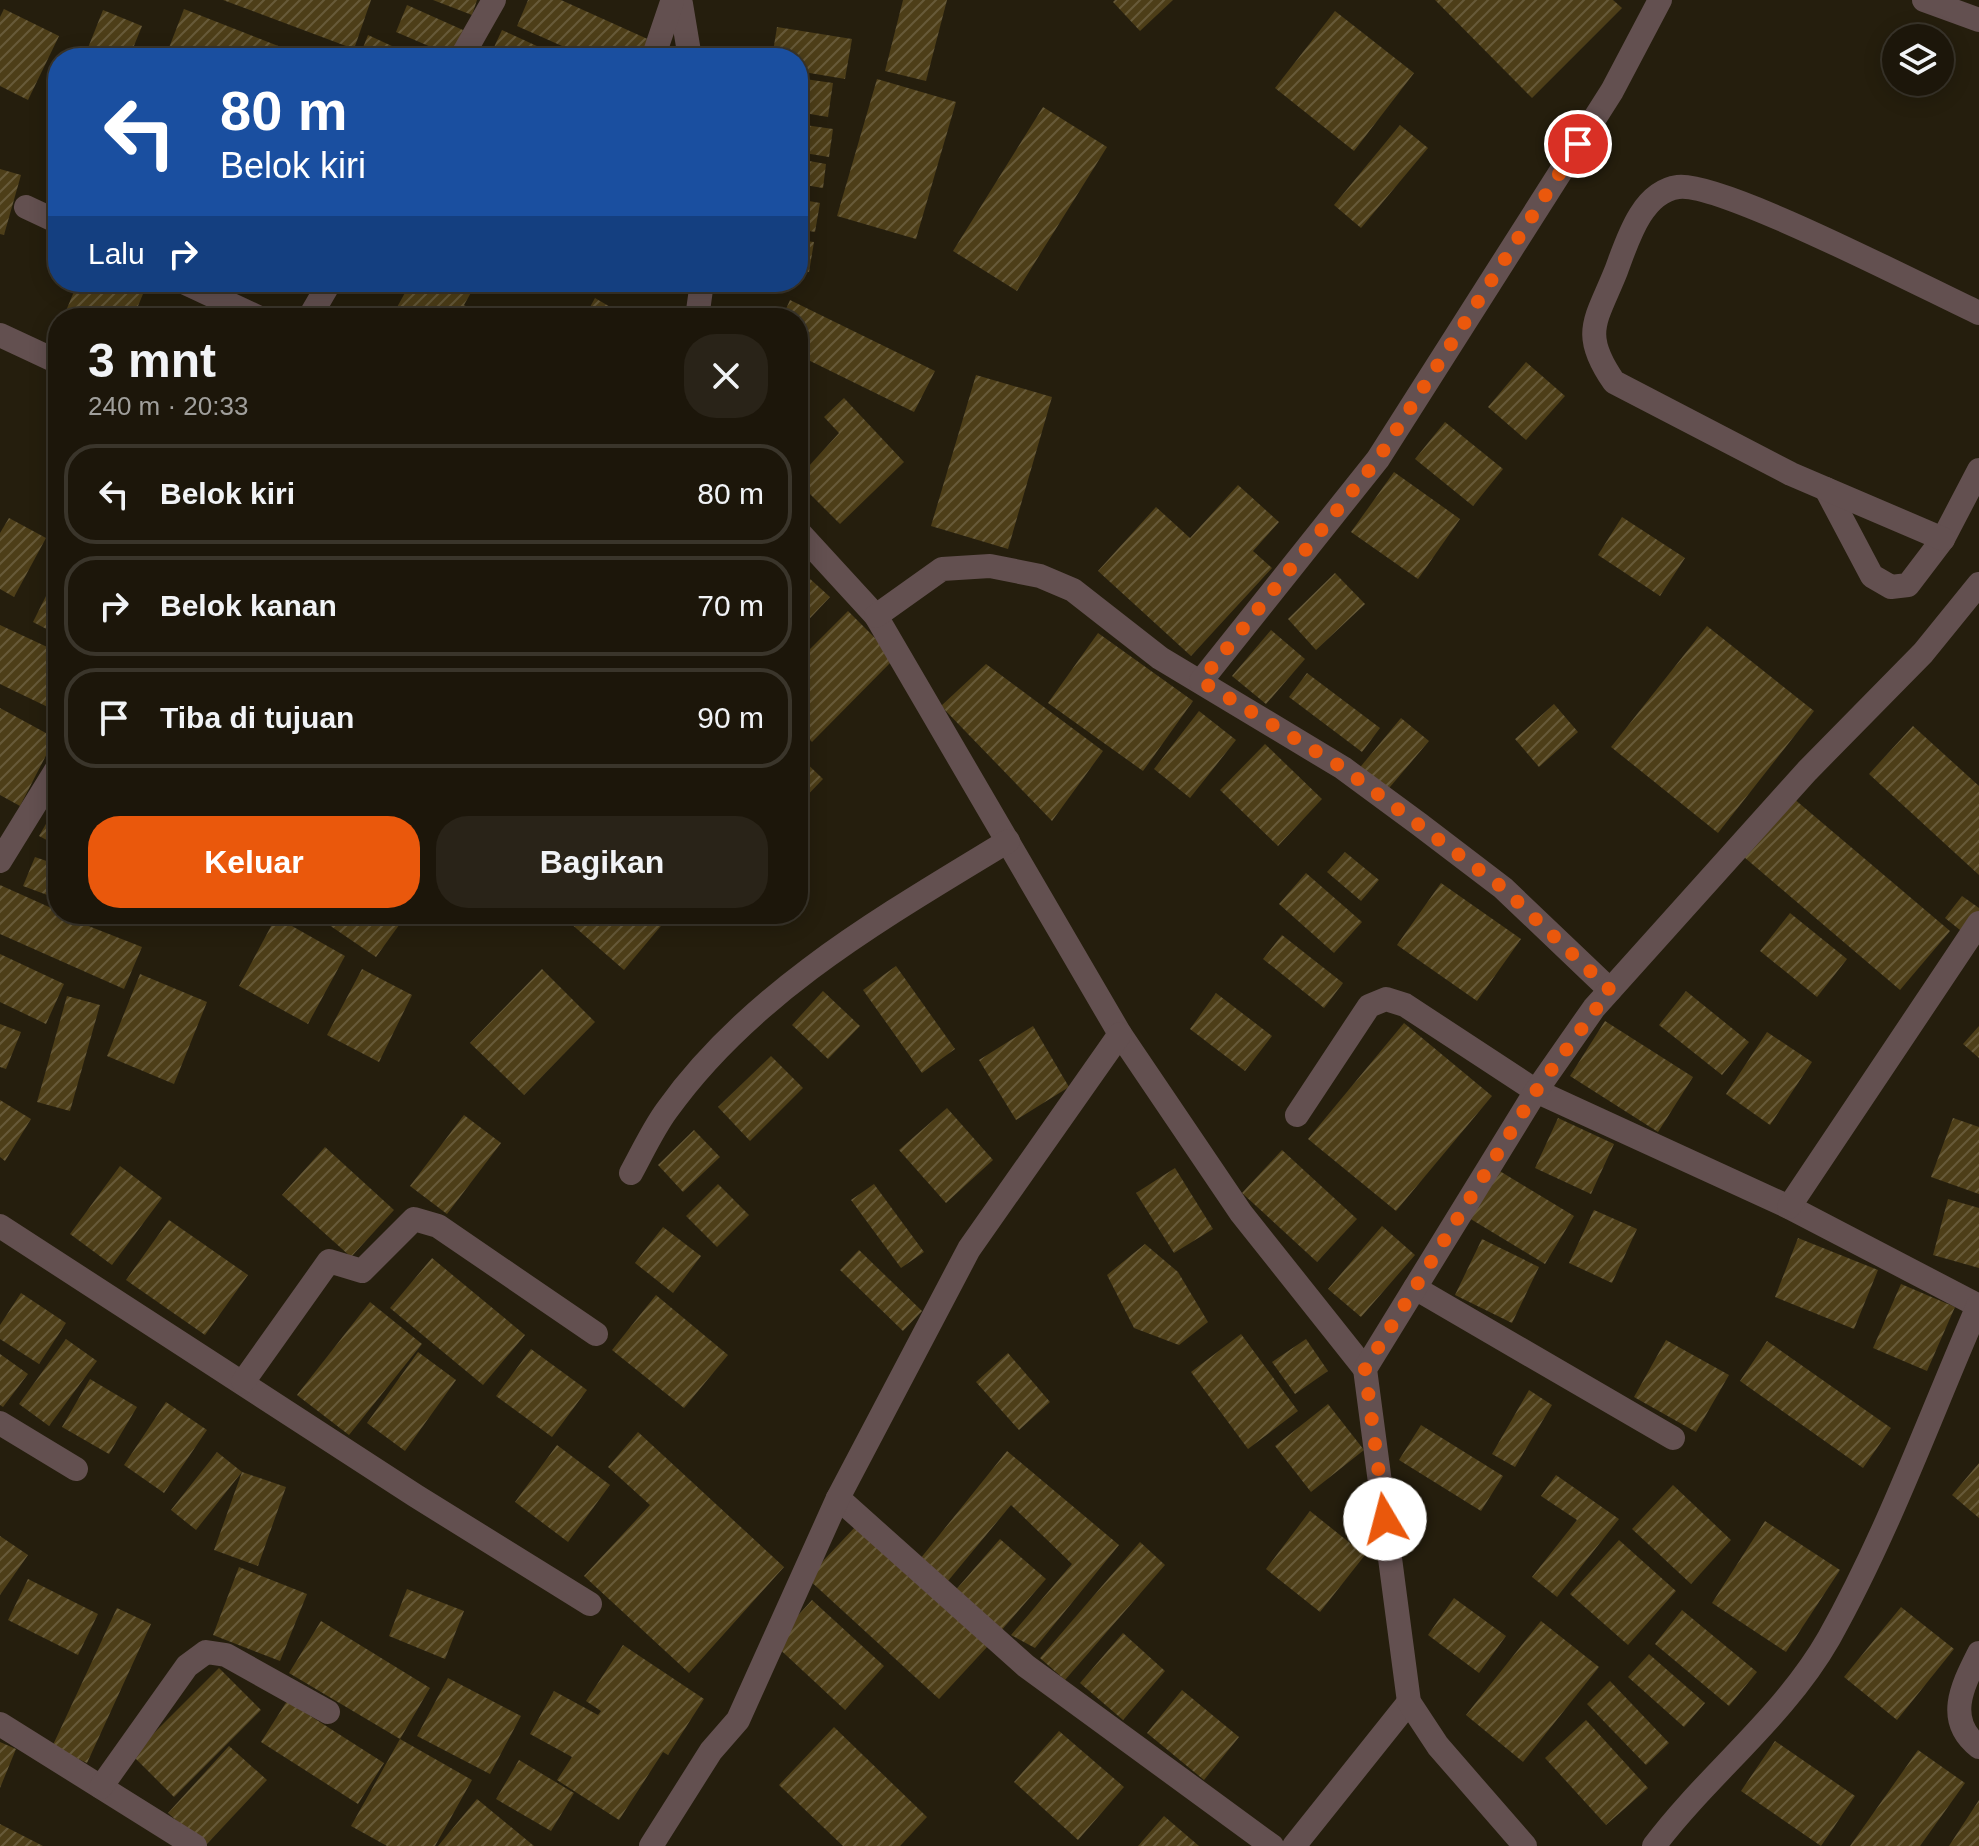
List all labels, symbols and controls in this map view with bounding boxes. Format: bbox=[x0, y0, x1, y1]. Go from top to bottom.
map controls bbox=[1882, 24, 1954, 96]
button: layers bbox=[1882, 24, 1954, 96]
text: 80 m bbox=[220, 79, 348, 142]
icon: left bbox=[88, 80, 192, 184]
pin bbox=[1544, 110, 1612, 178]
icon: arrive bbox=[1556, 122, 1600, 166]
text: Belok kiri bbox=[220, 145, 366, 186]
icon: right bbox=[161, 232, 205, 276]
text: Lalu bbox=[88, 237, 145, 270]
text: 3 mnt bbox=[88, 334, 216, 387]
button: close bbox=[684, 334, 768, 418]
text: 240 m · 20:33 bbox=[88, 391, 248, 421]
icon: left bbox=[92, 472, 136, 516]
text: Belok kiri bbox=[160, 477, 295, 510]
text: 80 m bbox=[697, 477, 764, 510]
icon: right bbox=[92, 584, 136, 628]
text: Belok kanan bbox=[160, 589, 337, 622]
text: 70 m bbox=[697, 589, 764, 622]
icon: arrive bbox=[92, 696, 136, 740]
text: Tiba di tujuan bbox=[160, 701, 354, 734]
text: 90 m bbox=[697, 701, 764, 734]
button: Keluar bbox=[88, 816, 420, 908]
button: Bagikan bbox=[436, 816, 768, 908]
position arrow bbox=[1343, 1477, 1427, 1561]

